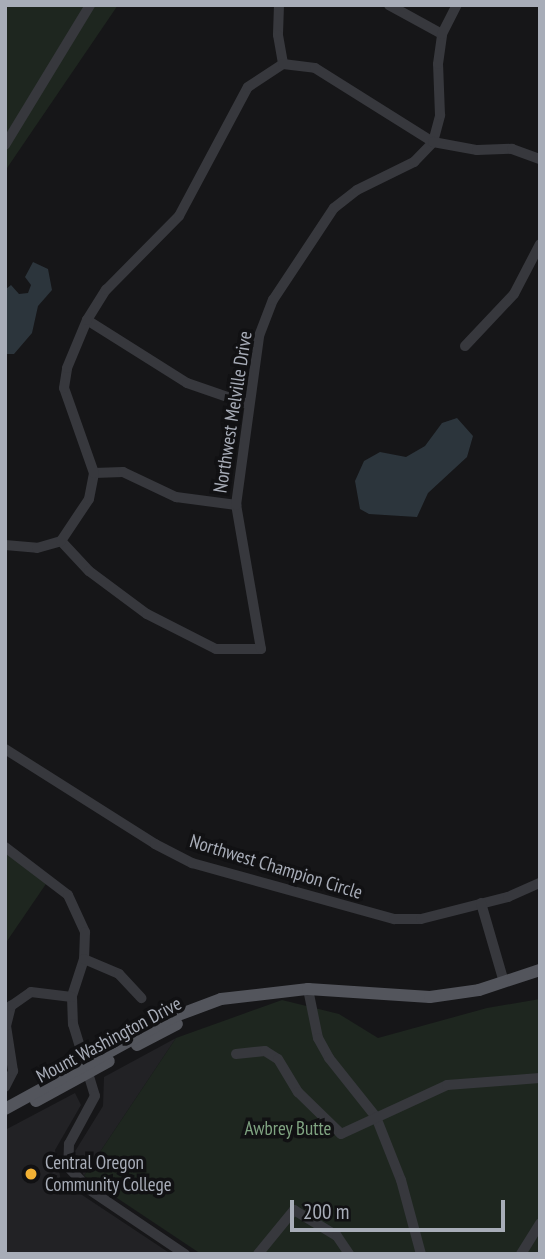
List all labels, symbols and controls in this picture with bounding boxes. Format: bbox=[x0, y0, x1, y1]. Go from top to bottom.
street label: Northwest Melville Drive bbox=[209, 330, 257, 494]
street label: Northwest Champion Circle bbox=[187, 830, 365, 904]
street label: Mount Washington Drive bbox=[32, 992, 186, 1088]
park label: Awbrey Butte bbox=[244, 1118, 332, 1140]
place label: Central Oregon Community College bbox=[45, 1152, 172, 1196]
marker: Central Oregon Community College bbox=[23, 1166, 39, 1182]
scale bar bbox=[293, 1186, 508, 1230]
text: 200 m bbox=[303, 1198, 349, 1225]

